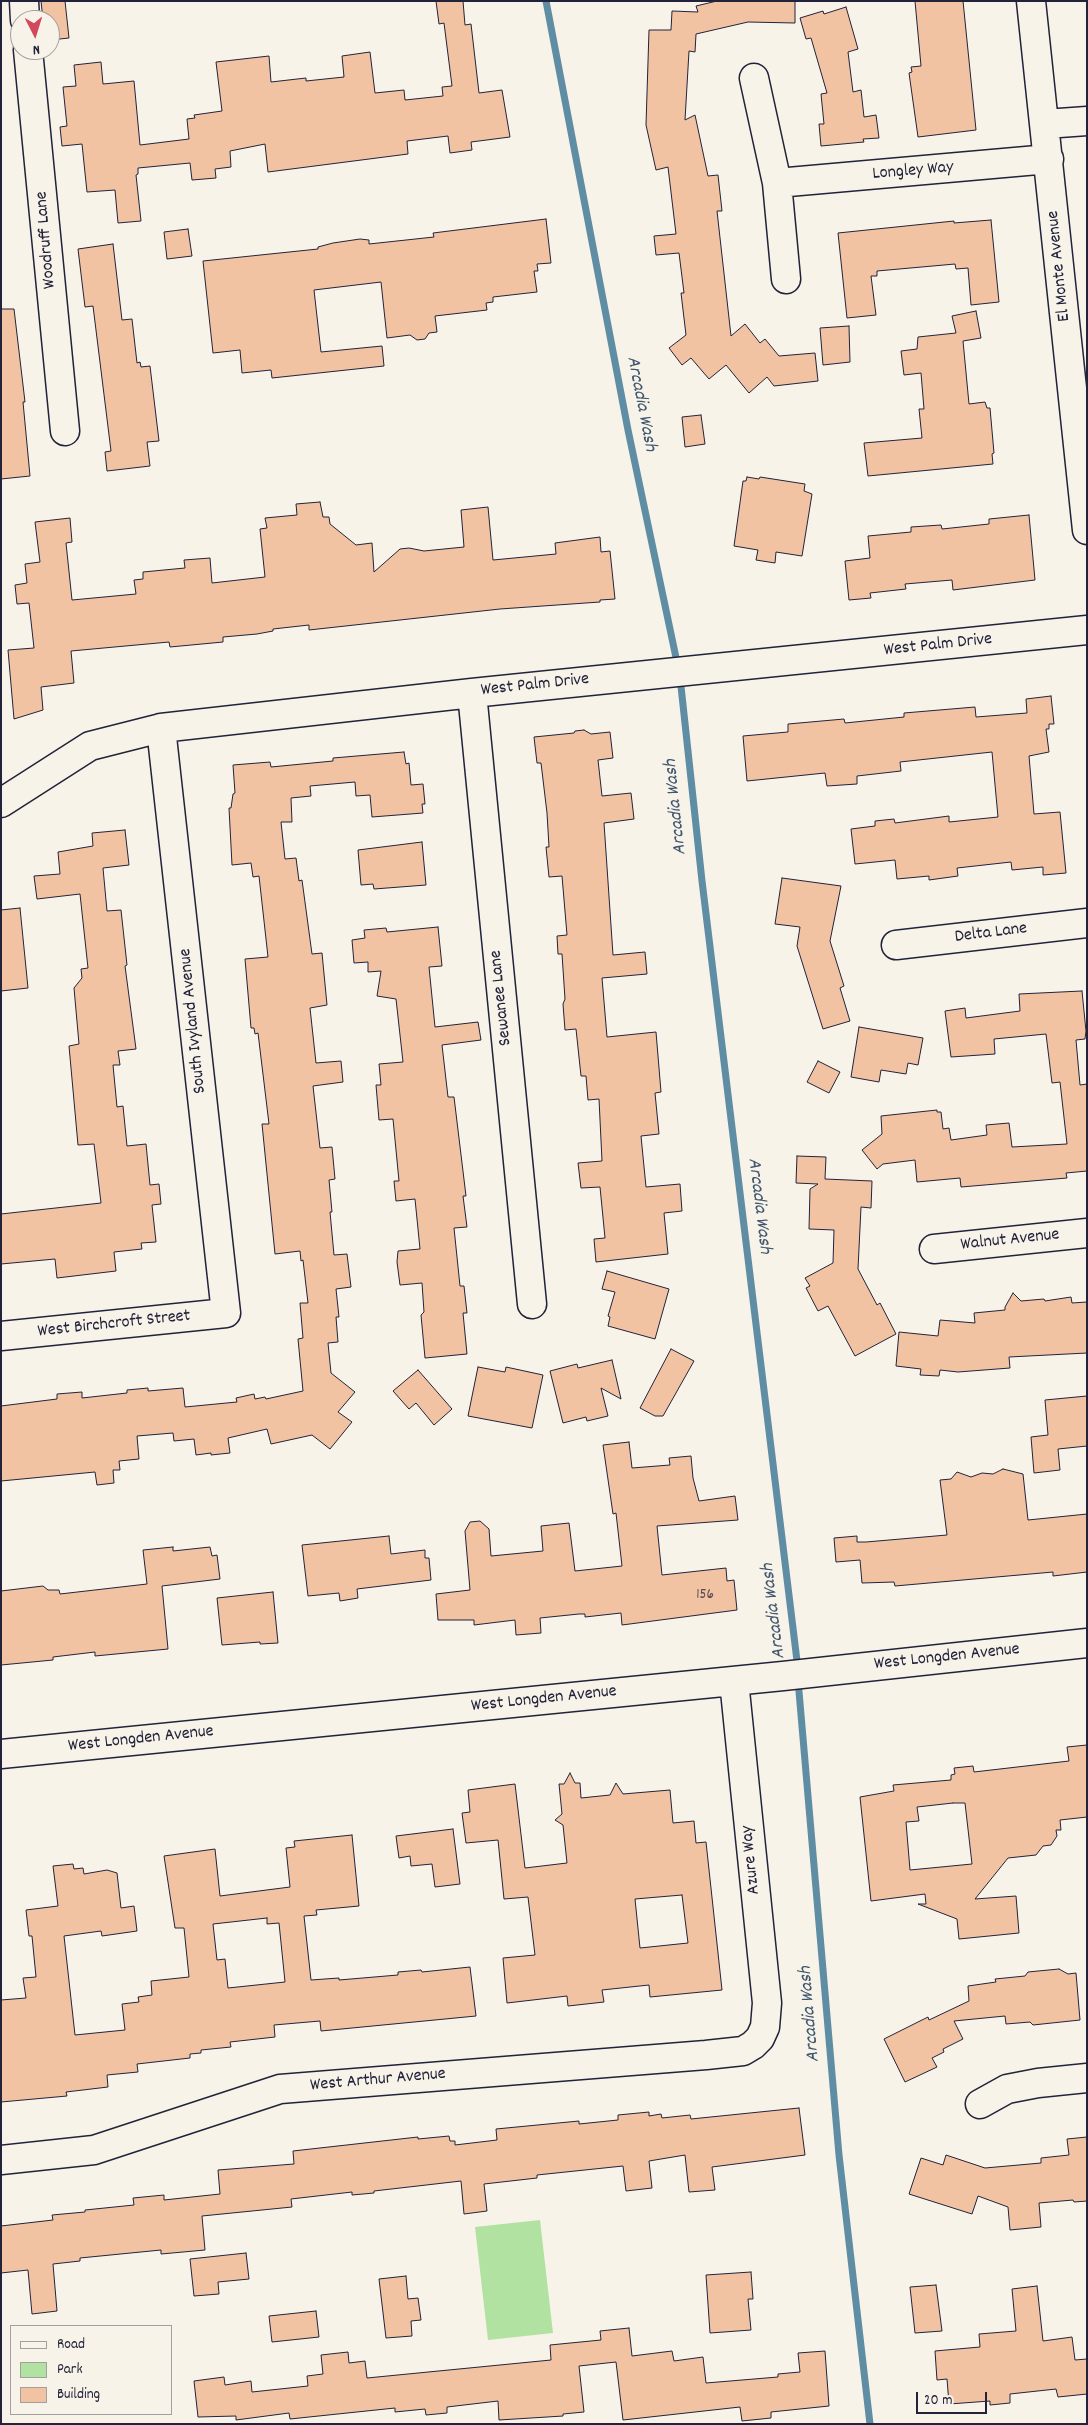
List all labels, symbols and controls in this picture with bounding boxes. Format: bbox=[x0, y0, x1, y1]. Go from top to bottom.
north arrow bbox=[10, 10, 60, 60]
text: N bbox=[32, 39, 41, 59]
street label: Longley Way bbox=[872, 158, 954, 186]
street label: Woodruff Lane bbox=[32, 190, 62, 290]
street label: El Monte Avenue bbox=[1043, 209, 1077, 323]
water label: Arcadia Wash bbox=[620, 355, 660, 453]
street label: West Palm Drive bbox=[883, 630, 993, 662]
street label: West Palm Drive bbox=[480, 670, 590, 702]
water label: Arcadia Wash bbox=[661, 758, 693, 856]
street label: Delta Lane bbox=[954, 919, 1028, 949]
street label: South Ivyland Avenue bbox=[176, 947, 212, 1095]
street label: Sewanee Lane bbox=[486, 949, 518, 1047]
water label: Arcadia Wash bbox=[741, 1157, 775, 1255]
street label: Walnut Avenue bbox=[960, 1225, 1060, 1257]
street label: West Birchcroft Street bbox=[37, 1306, 191, 1344]
water label: Arcadia Wash bbox=[758, 1562, 792, 1660]
house number: 156 bbox=[696, 1587, 714, 1605]
street label: West Longden Avenue bbox=[873, 1640, 1021, 1676]
street label: West Longden Avenue bbox=[470, 1682, 618, 1718]
street label: West Longden Avenue bbox=[67, 1722, 215, 1758]
street label: Azure Way bbox=[738, 1824, 766, 1896]
water label: Arcadia Wash bbox=[795, 1965, 827, 2063]
street label: West Arthur Avenue bbox=[309, 2064, 447, 2098]
legend bbox=[10, 2325, 172, 2415]
text: Road bbox=[57, 2334, 85, 2356]
text: Park bbox=[57, 2359, 83, 2381]
scale bar bbox=[918, 2382, 989, 2414]
text: Building bbox=[57, 2384, 100, 2406]
text: 20 m bbox=[924, 2390, 952, 2412]

